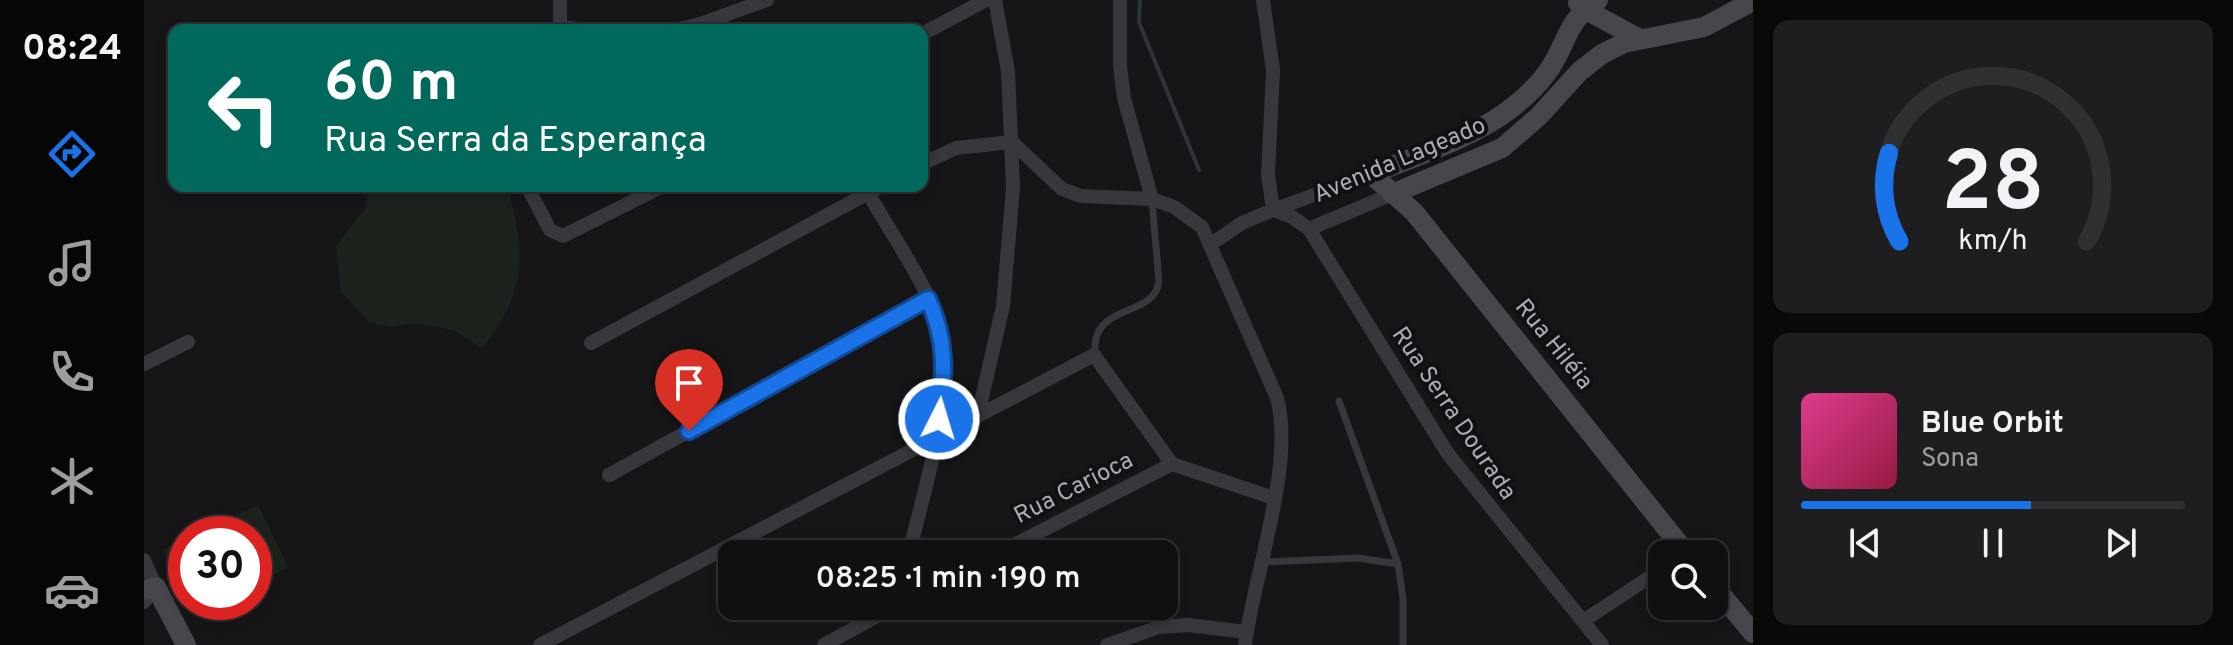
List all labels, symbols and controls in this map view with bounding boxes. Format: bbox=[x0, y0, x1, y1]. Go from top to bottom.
text: 08:24 bbox=[22, 27, 122, 73]
text: 60 m bbox=[324, 50, 458, 120]
icon: left bbox=[192, 56, 296, 160]
street label: Avenida Lageado bbox=[1309, 111, 1491, 211]
text: Rua Serra da Esperança bbox=[324, 119, 707, 165]
icon: directions bbox=[44, 126, 100, 182]
text: 28 bbox=[1941, 135, 2045, 240]
text: km/h bbox=[1958, 224, 2028, 260]
icon: music bbox=[44, 235, 100, 291]
street label: Rua Hiléia bbox=[1507, 293, 1599, 397]
street label: Rua Serra Dourada bbox=[1384, 322, 1522, 506]
icon: phone bbox=[44, 344, 100, 400]
pin bbox=[655, 349, 723, 431]
icon: arrive bbox=[667, 361, 711, 405]
position arrow bbox=[897, 377, 981, 461]
text: Blue Orbit bbox=[1921, 406, 2064, 443]
text: Sona bbox=[1921, 443, 1979, 476]
street label: Rua Carioca bbox=[1010, 446, 1138, 532]
icon: climate bbox=[44, 453, 100, 509]
speed limit sign: 30 bbox=[168, 516, 272, 620]
icon: previous bbox=[1843, 521, 1887, 565]
icon: pause bbox=[1971, 521, 2015, 565]
icon: next bbox=[2099, 521, 2143, 565]
map controls bbox=[1648, 540, 1728, 620]
button: search bbox=[1648, 540, 1728, 620]
text: 08:25 · 1 min · 190 m bbox=[815, 561, 1081, 598]
icon: car bbox=[44, 562, 100, 618]

